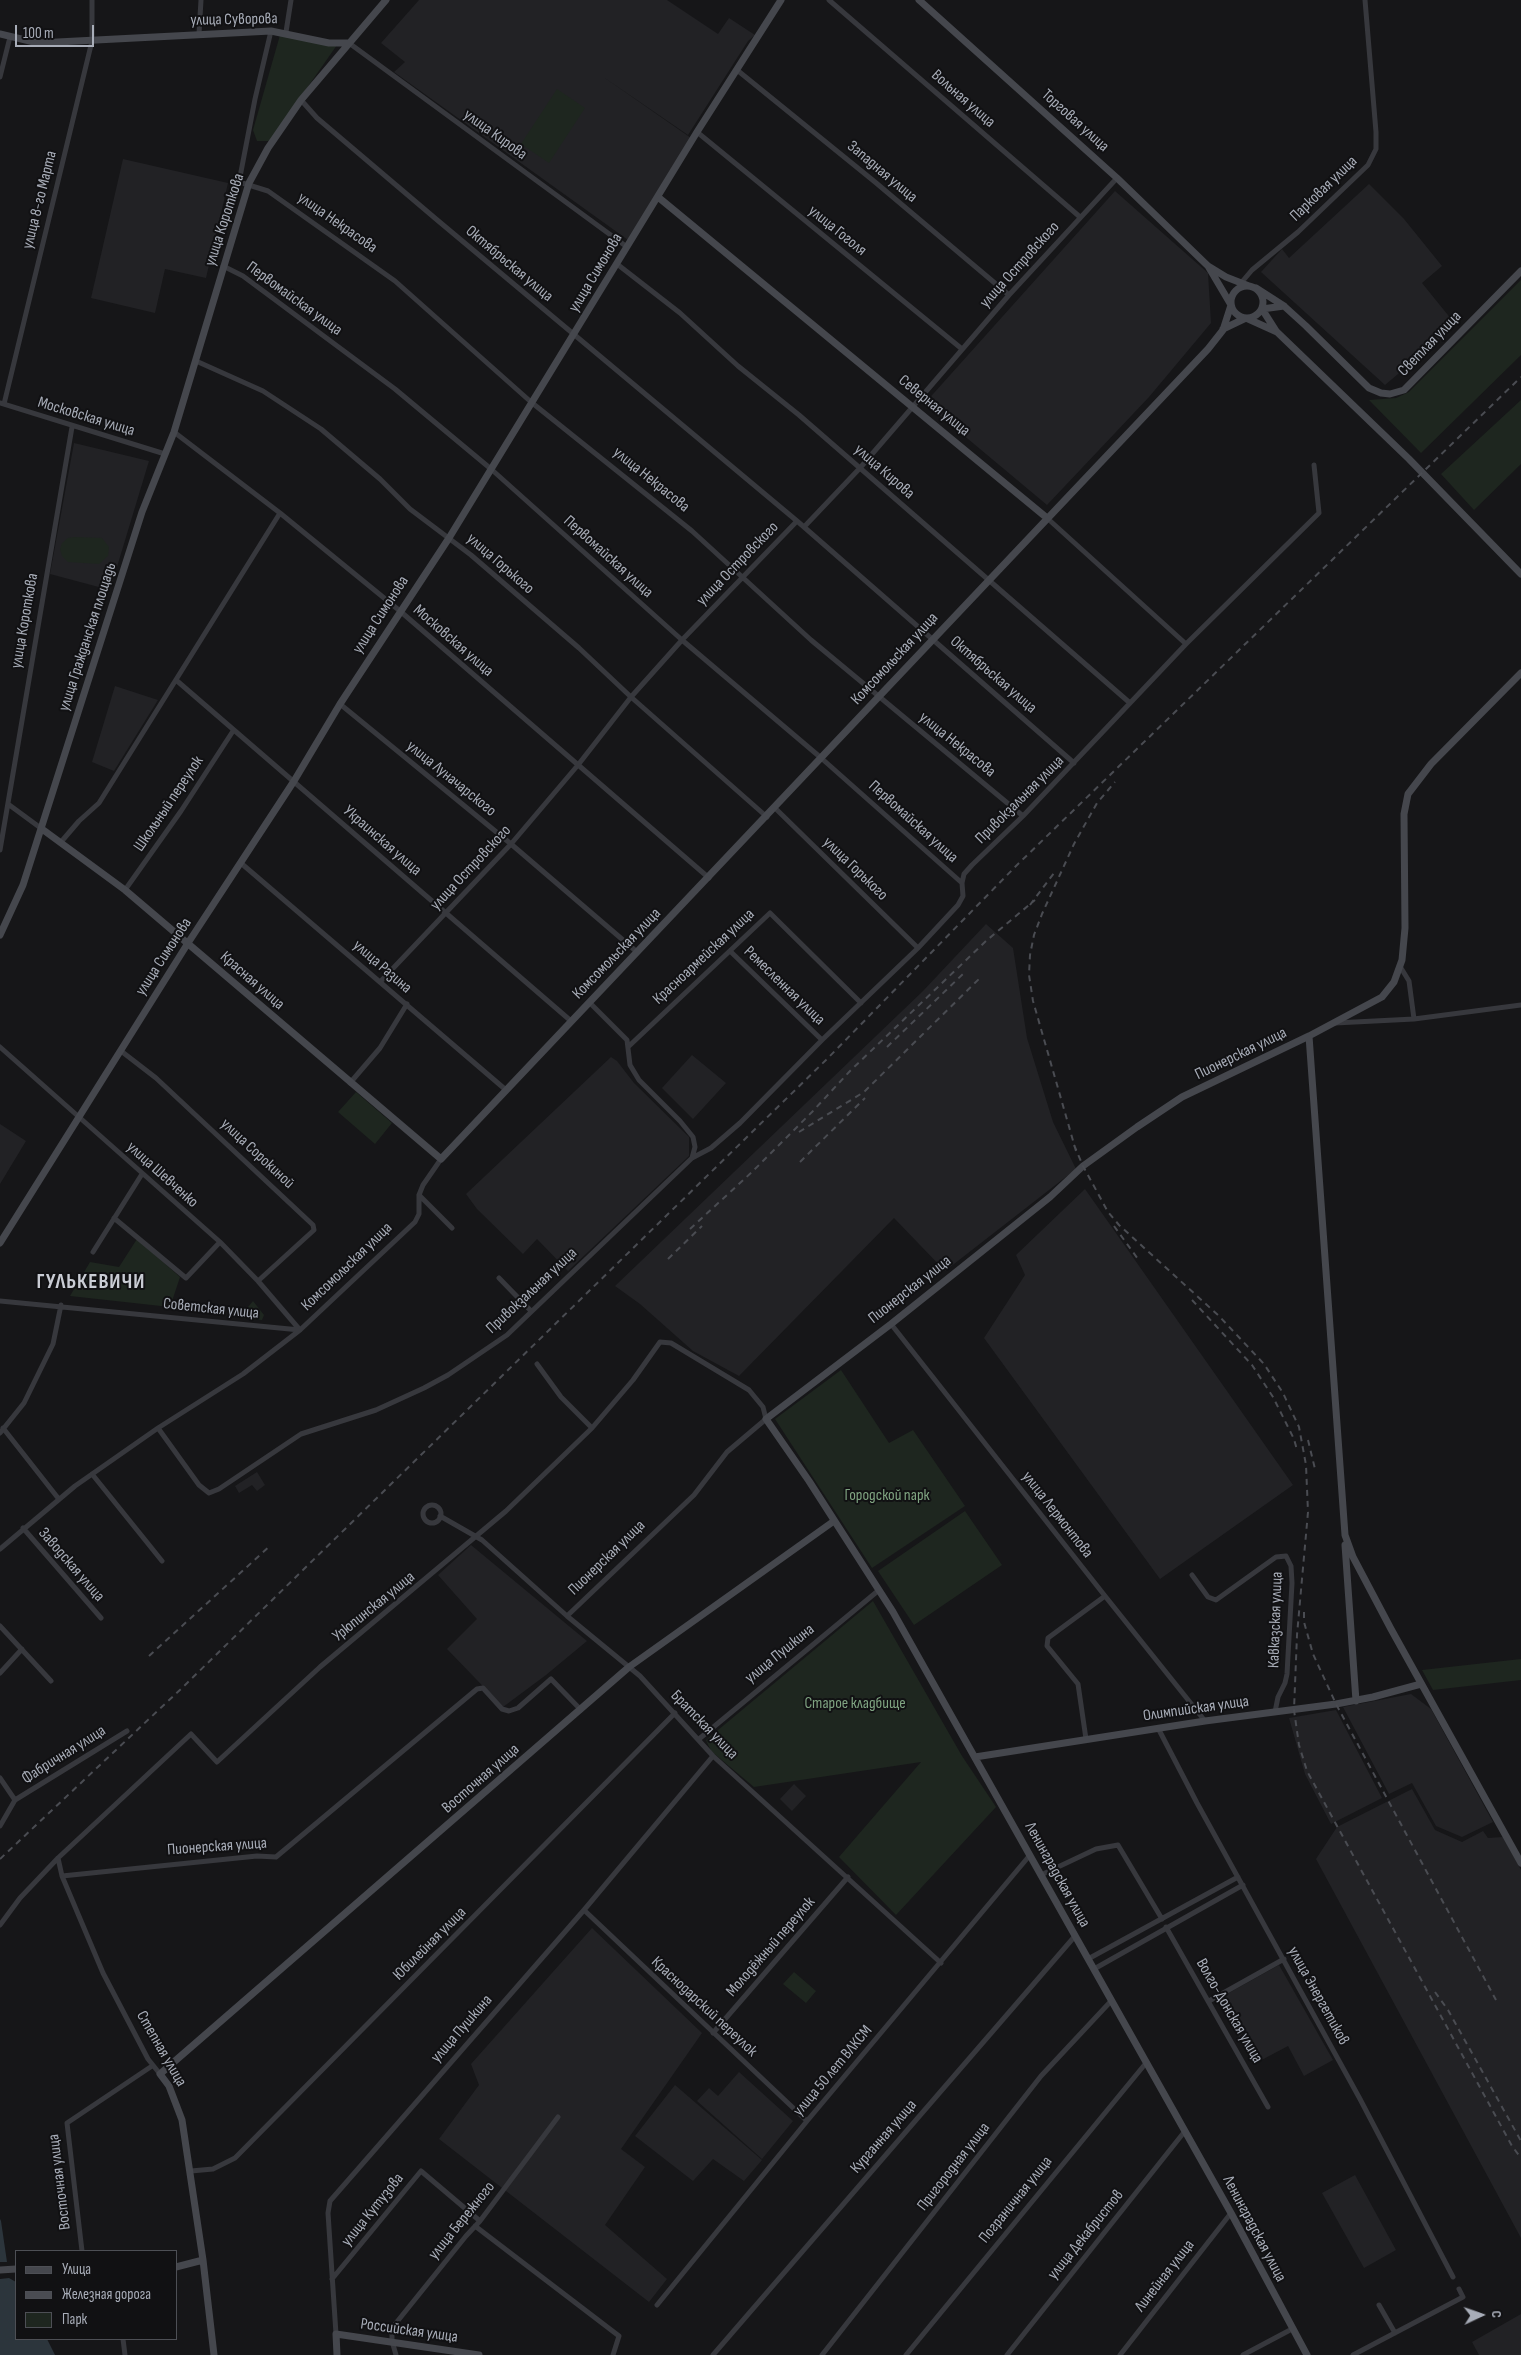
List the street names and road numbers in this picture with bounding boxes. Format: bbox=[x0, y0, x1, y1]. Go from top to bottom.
street label: улица Суворова bbox=[190, 10, 278, 30]
street label: Вольная улица bbox=[927, 66, 999, 132]
street label: Торговая улица bbox=[1037, 86, 1113, 156]
street label: улица Кирова bbox=[460, 106, 530, 164]
street label: Западная улица bbox=[843, 137, 921, 207]
street label: улица 8-го Марта bbox=[19, 149, 61, 251]
street label: Парковая улица bbox=[1286, 152, 1362, 226]
street label: улица Короткова bbox=[201, 171, 249, 269]
street label: улица Некрасова bbox=[293, 188, 381, 258]
street label: улица Гоголя bbox=[804, 202, 870, 260]
street label: улица Островского bbox=[976, 218, 1064, 312]
street label: Октябрьская улица bbox=[461, 222, 557, 306]
street label: улица Симонова bbox=[565, 230, 627, 316]
street label: Первомайская улица bbox=[242, 258, 346, 340]
street label: Светлая улица bbox=[1394, 307, 1466, 381]
street label: Северная улица bbox=[894, 371, 974, 441]
street label: Московская улица bbox=[35, 393, 137, 441]
street label: улица Кирова bbox=[850, 441, 918, 503]
street label: улица Некрасова bbox=[609, 443, 693, 517]
street label: Первомайская улица bbox=[559, 512, 657, 602]
street label: улица Островского bbox=[693, 518, 783, 610]
street label: улица Горького bbox=[462, 529, 538, 599]
street label: улица Гражданская площадь bbox=[55, 560, 121, 714]
street label: улица Короткова bbox=[7, 572, 43, 670]
street label: улица Симонова bbox=[349, 573, 413, 657]
street label: Московская улица bbox=[409, 601, 497, 681]
street label: Комсомольская улица bbox=[847, 609, 943, 709]
street label: Октябрьская улица bbox=[946, 632, 1040, 718]
street label: улица Некрасова bbox=[915, 708, 999, 782]
street label: улица Луначарского bbox=[402, 737, 500, 821]
street label: Привокзальная улица bbox=[972, 752, 1068, 848]
street label: Школьный переулок bbox=[130, 753, 208, 855]
street label: Первомайская улица bbox=[864, 777, 962, 867]
street label: Украинская улица bbox=[339, 802, 425, 880]
street label: улица Островского bbox=[427, 821, 515, 915]
street label: улица Горького bbox=[818, 833, 892, 905]
street label: Комсомольская улица bbox=[569, 904, 665, 1004]
street label: Красноармейская улица bbox=[649, 905, 759, 1009]
street label: улица Симонова bbox=[132, 915, 196, 999]
street label: улица Разина bbox=[349, 936, 415, 998]
street label: Ремесленная улица bbox=[739, 942, 829, 1030]
street label: Красная улица bbox=[216, 948, 288, 1014]
street label: Пионерская улица bbox=[1192, 1024, 1290, 1084]
street label: улица Сорокиной bbox=[216, 1115, 298, 1193]
street label: улица Шевченко bbox=[122, 1138, 202, 1212]
street label: Комсомольская улица bbox=[297, 1219, 397, 1315]
street label: Привокзальная улица bbox=[483, 1244, 581, 1338]
street label: Пионерская улица bbox=[865, 1252, 955, 1328]
street label: Советская улица bbox=[162, 1294, 260, 1324]
street label: улица Лермонтова bbox=[1017, 1468, 1097, 1562]
street label: Пионерская улица bbox=[564, 1516, 650, 1600]
street label: Заводская улица bbox=[34, 1524, 108, 1606]
street label: Урюпинская улица bbox=[329, 1568, 419, 1646]
street label: Кавказская улица bbox=[1265, 1571, 1287, 1669]
street label: улица Пушкина bbox=[741, 1620, 819, 1688]
street label: Братская улица bbox=[666, 1686, 742, 1764]
street label: Олимпийская улица bbox=[1142, 1692, 1250, 1726]
street label: Фабричная улица bbox=[18, 1722, 110, 1788]
street label: Восточная улица bbox=[438, 1740, 524, 1818]
street label: Ленинградская улица bbox=[1020, 1819, 1094, 1931]
street label: Пионерская улица bbox=[167, 1834, 267, 1860]
street label: Молодёжный переулок bbox=[722, 1893, 820, 2001]
street label: Юбилейная улица bbox=[389, 1903, 471, 1985]
street label: улица Энергетиков bbox=[1283, 1944, 1353, 2048]
street label: Краснодарский переулок bbox=[647, 1953, 761, 2061]
street label: Волго-Донская улица bbox=[1191, 1955, 1267, 2067]
street label: улица Пушкина bbox=[427, 1991, 497, 2067]
street label: Степная улица bbox=[132, 2008, 190, 2090]
street label: улица 50 лет ВЛКСМ bbox=[789, 2022, 877, 2120]
street label: Курганная улица bbox=[847, 2096, 921, 2178]
street label: Пригородная улица bbox=[914, 2119, 994, 2215]
street label: Восточная улица bbox=[45, 2133, 75, 2231]
street label: Пограничная улица bbox=[975, 2153, 1057, 2247]
street label: улица Кутузова bbox=[338, 2170, 408, 2250]
street label: Ленинградская улица bbox=[1218, 2173, 1290, 2285]
street label: улица Бережного bbox=[425, 2178, 499, 2264]
street label: улица Декабристов bbox=[1044, 2186, 1128, 2284]
street label: Линейная улица bbox=[1131, 2236, 1199, 2316]
street label: Российская улица bbox=[359, 2315, 459, 2347]

